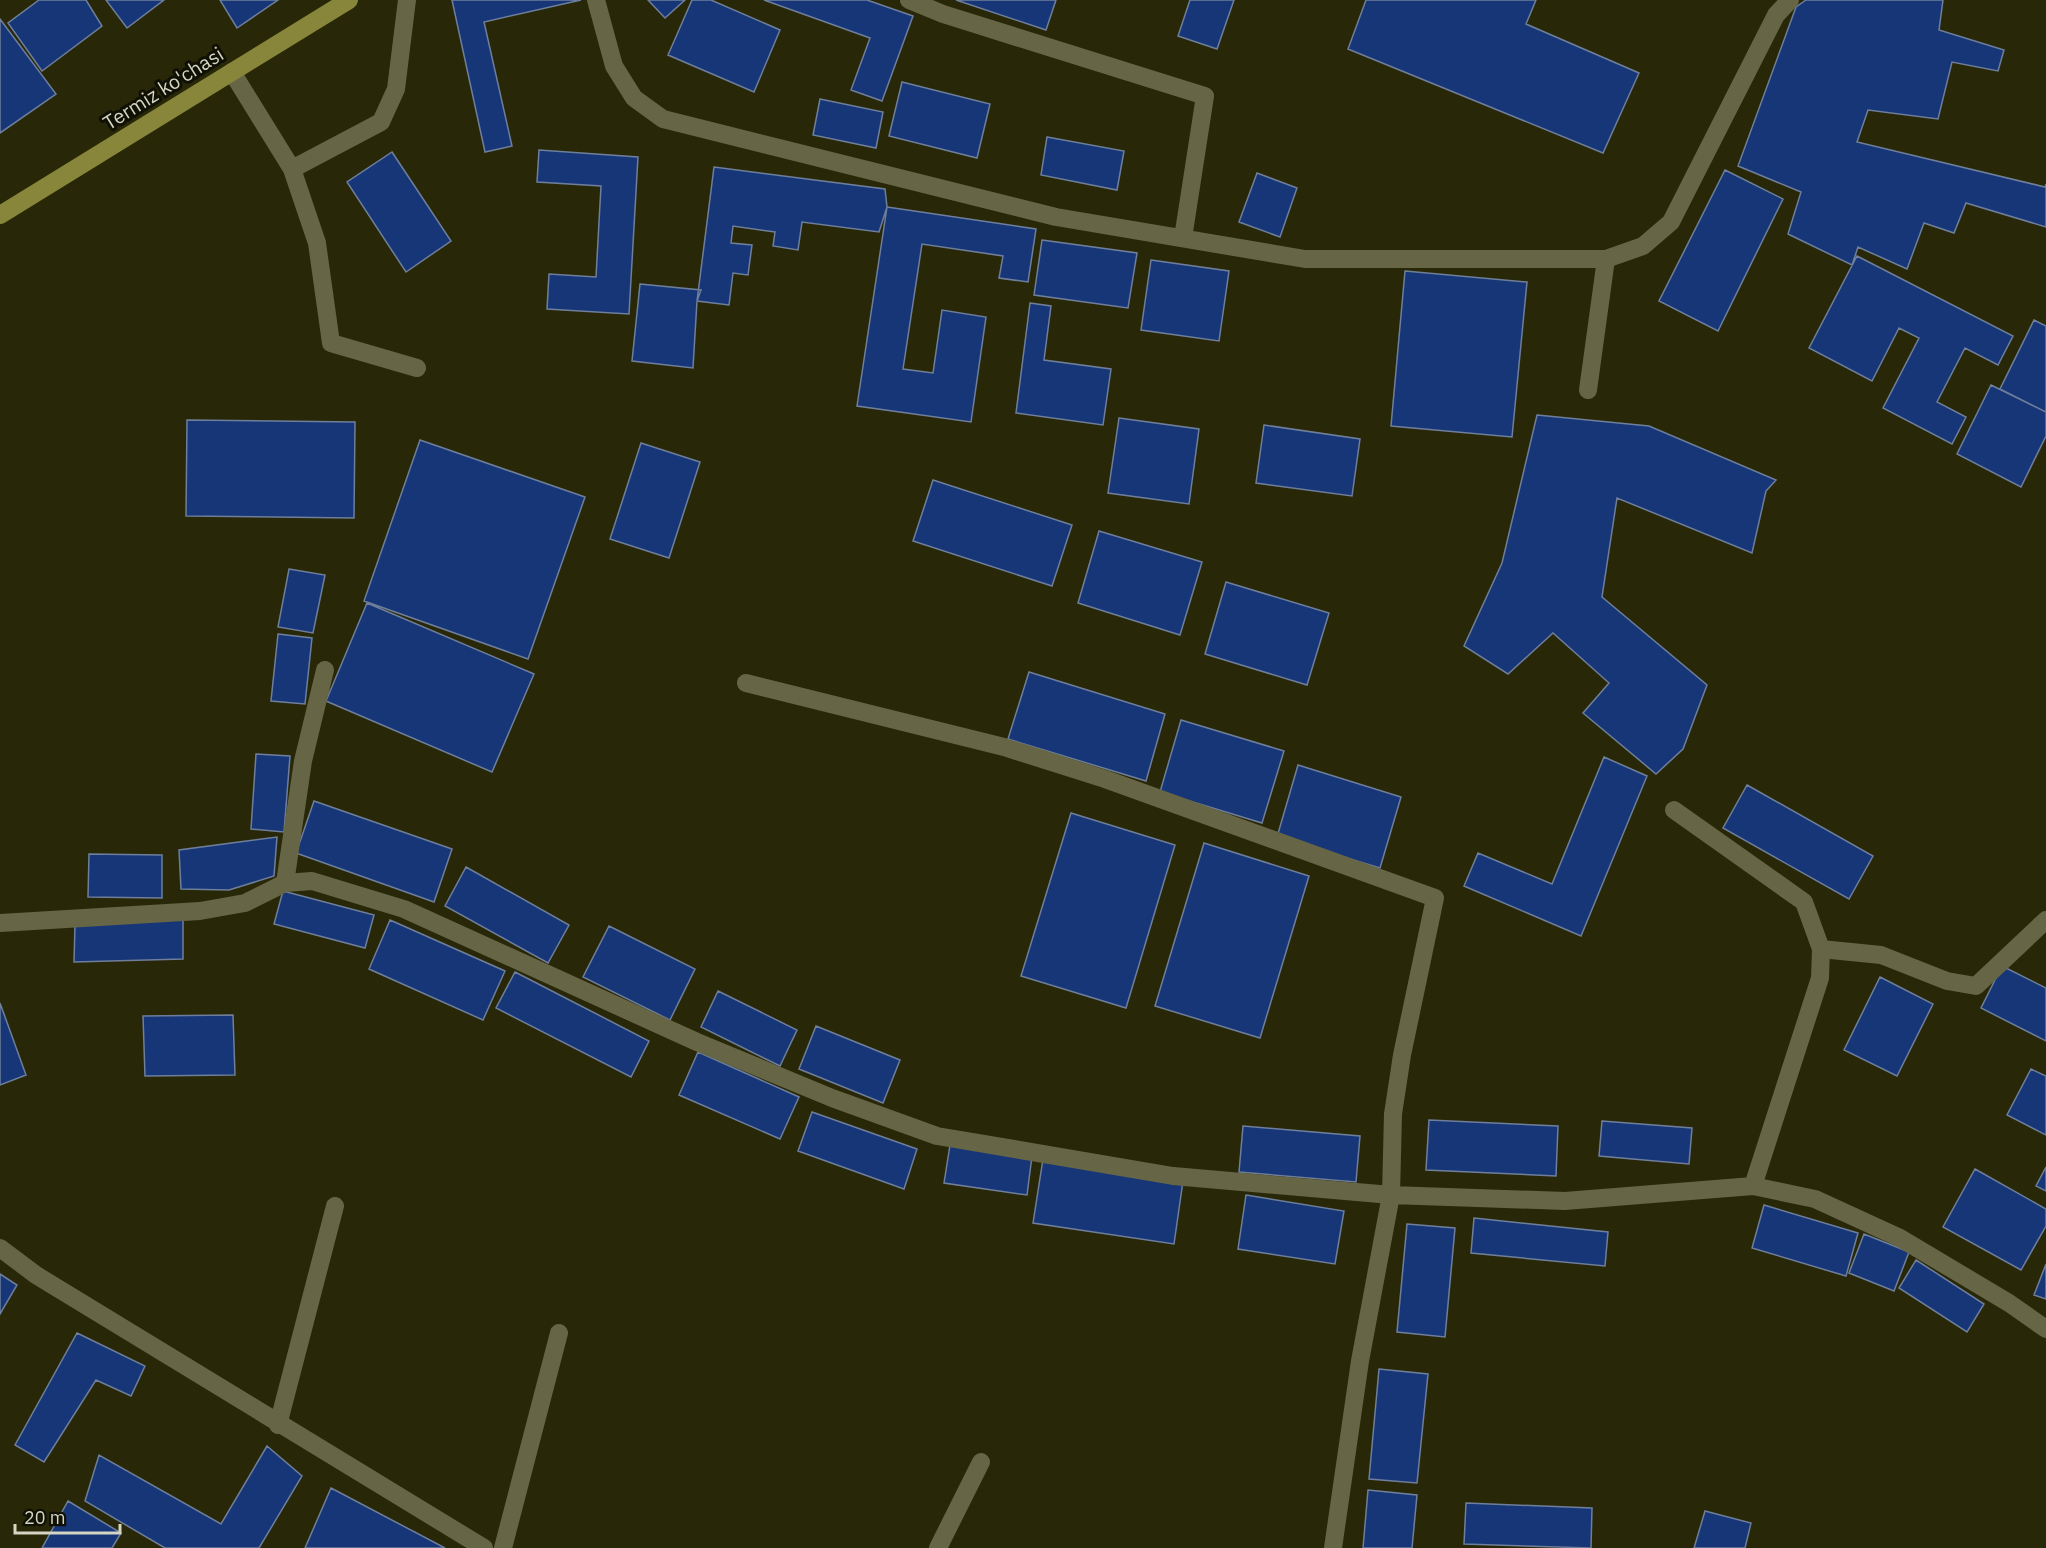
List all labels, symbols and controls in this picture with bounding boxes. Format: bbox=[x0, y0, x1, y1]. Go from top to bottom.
street label: Termiz ko'chasi bbox=[98, 40, 228, 136]
scale bar bbox=[15, 1497, 120, 1535]
text: 20 m bbox=[24, 1506, 66, 1529]

